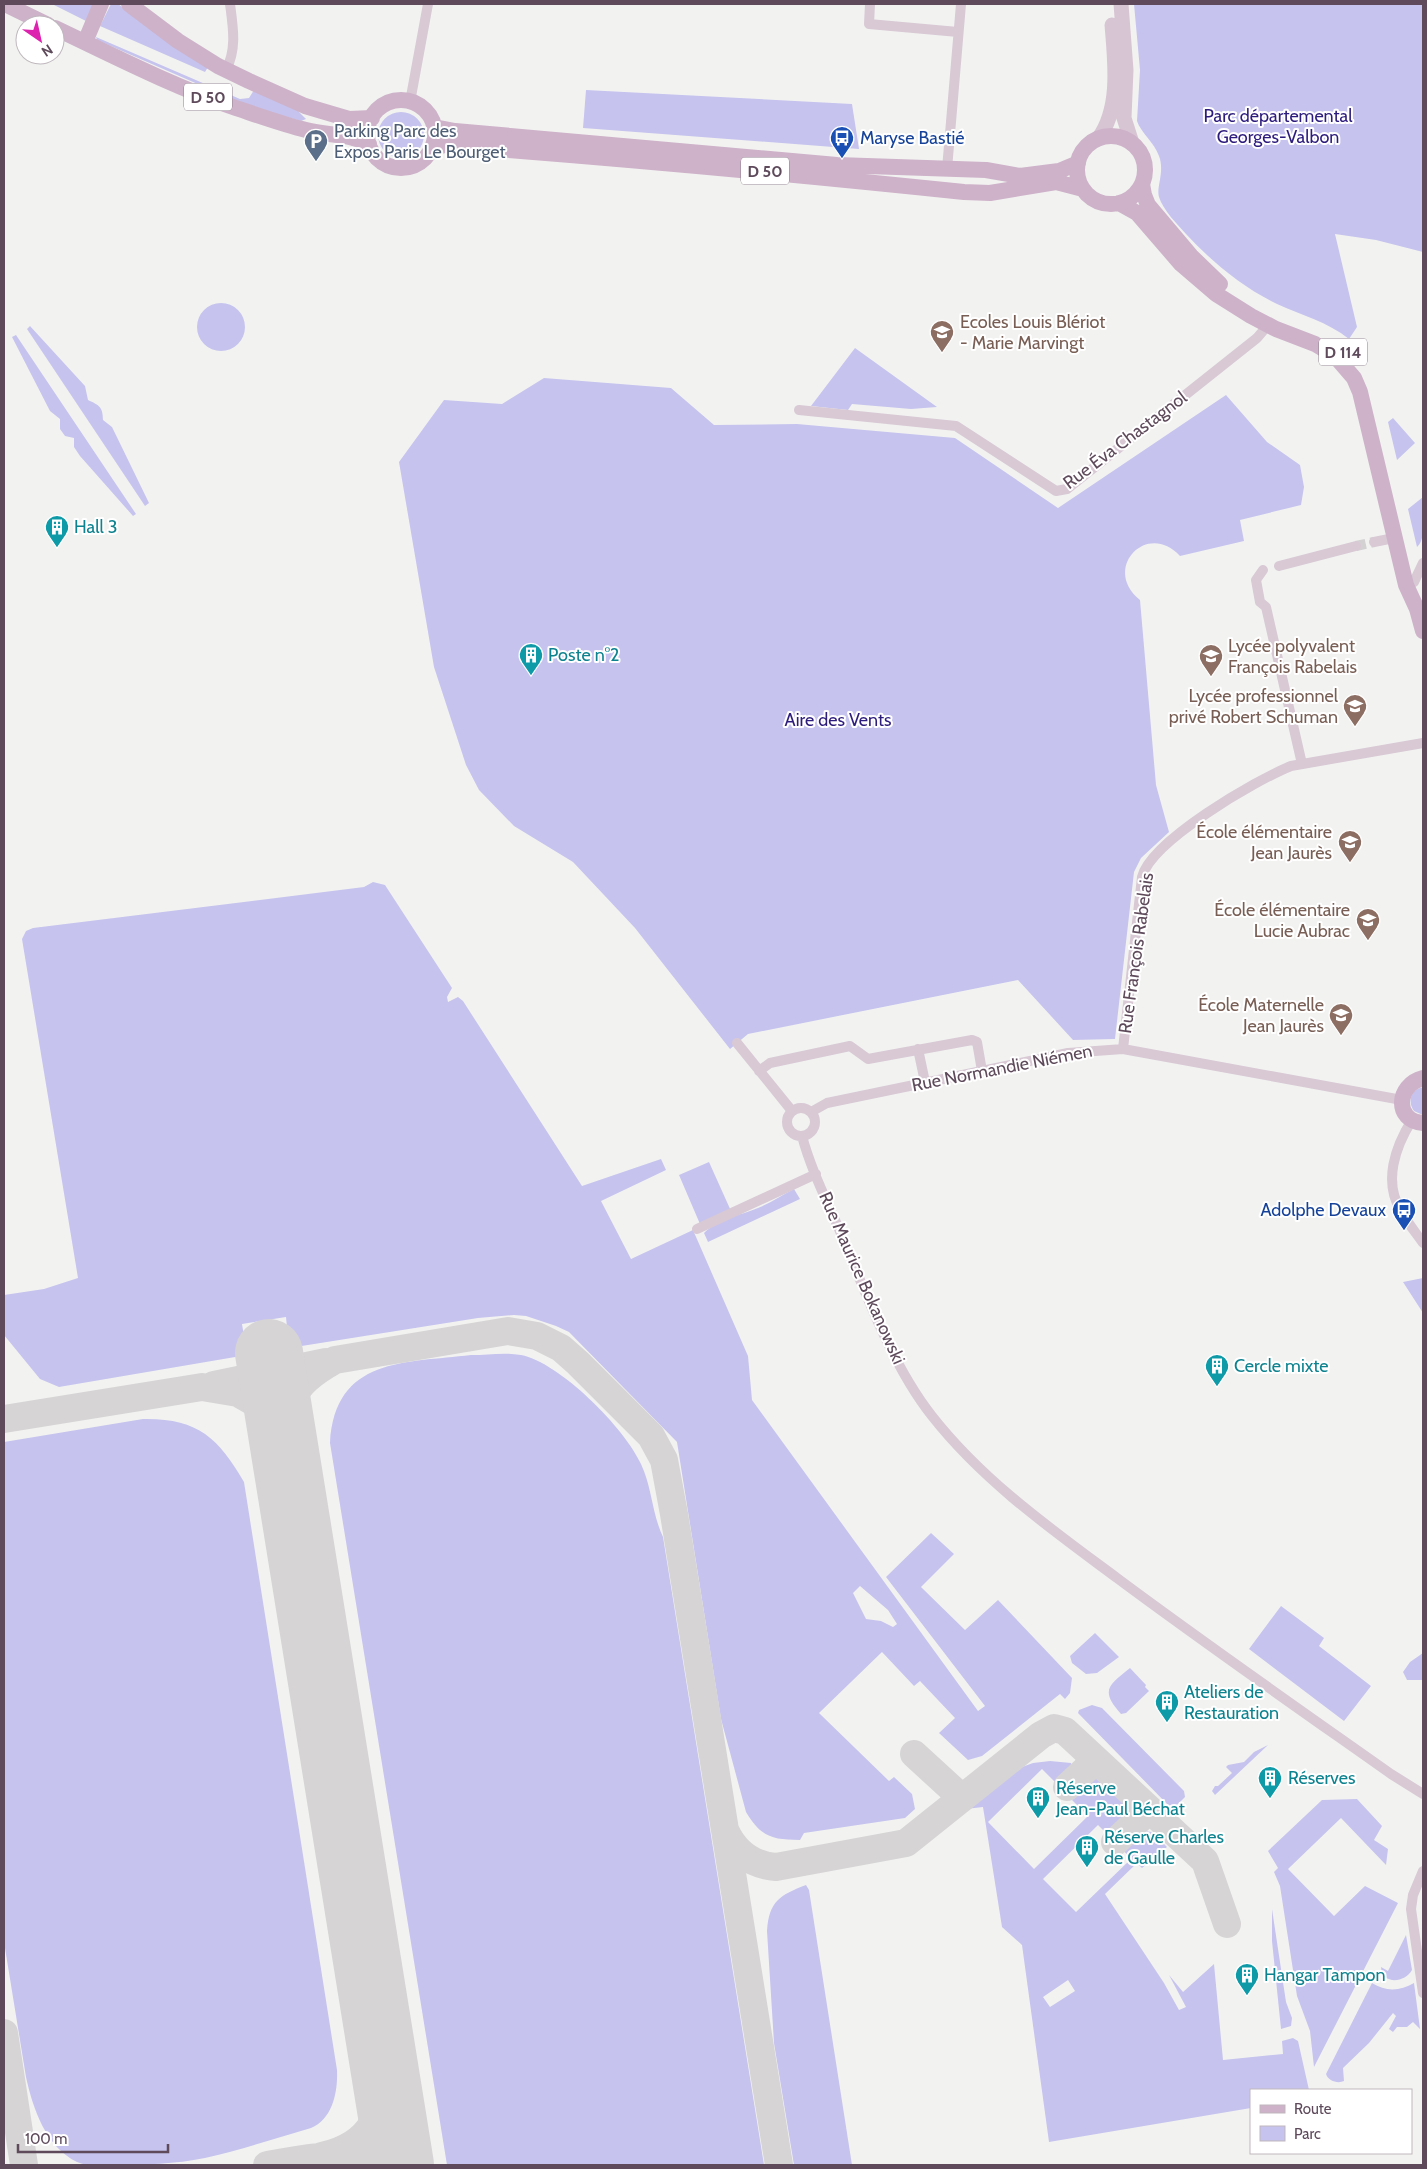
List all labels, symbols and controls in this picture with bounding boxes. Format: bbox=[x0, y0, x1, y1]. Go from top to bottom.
north arrow bbox=[15, 15, 65, 65]
text: N bbox=[38, 41, 56, 61]
road number: D 50 bbox=[184, 84, 232, 110]
park label: Parc départemental Georges-Valbon bbox=[1203, 105, 1353, 148]
place label: Parking Parc des Expos Paris Le Bourget bbox=[334, 120, 506, 163]
bus stop icon: Maryse Bastié bbox=[829, 125, 855, 159]
place label: Maryse Bastié bbox=[860, 127, 965, 149]
parking icon: Parking Parc des Expos Paris Le Bourget bbox=[303, 128, 329, 162]
road number: D 50 bbox=[741, 158, 789, 185]
place label: Ecoles Louis Blériot - Marie Marvingt bbox=[960, 311, 1105, 354]
school or university icon: Ecoles Louis Blériot - Marie Marvingt bbox=[929, 319, 955, 353]
road number: D 114 bbox=[1319, 338, 1367, 366]
street label: Rue Éva Chastagnol bbox=[1059, 386, 1192, 494]
building icon: Hall 3 bbox=[44, 514, 70, 548]
place label: Hall 3 bbox=[74, 516, 117, 538]
place label: Lycée polyvalent François Rabelais bbox=[1228, 635, 1357, 678]
building icon: Poste n°2 bbox=[518, 642, 544, 676]
school or university icon: Lycée polyvalent François Rabelais bbox=[1198, 643, 1224, 677]
place label: Poste n°2 bbox=[548, 644, 619, 666]
place label: Lycée professionnel privé Robert Schuman bbox=[1169, 685, 1339, 728]
school or university icon: Lycée professionnel privé Robert Schuman bbox=[1342, 693, 1368, 727]
park label: Aire des Vents bbox=[785, 709, 891, 731]
place label: École élémentaire Jean Jaurès bbox=[1196, 821, 1332, 864]
school or university icon: École élémentaire Jean Jaurès bbox=[1337, 829, 1363, 863]
street label: Rue François Rabelais bbox=[1114, 871, 1158, 1035]
place label: École élémentaire Lucie Aubrac bbox=[1214, 899, 1350, 942]
school or university icon: École élémentaire Lucie Aubrac bbox=[1355, 907, 1381, 941]
place label: École Maternelle Jean Jaurès bbox=[1198, 994, 1324, 1037]
school or university icon: École Maternelle Jean Jaurès bbox=[1328, 1002, 1354, 1036]
street label: Rue Normandie Niémen bbox=[910, 1040, 1094, 1096]
street label: Rue Maurice Bokanowski bbox=[814, 1188, 910, 1368]
bus stop icon: Adolphe Devaux bbox=[1391, 1197, 1417, 1231]
place label: Adolphe Devaux bbox=[1260, 1199, 1386, 1221]
building icon: Cercle mixte bbox=[1204, 1353, 1230, 1387]
place label: Cercle mixte bbox=[1234, 1355, 1328, 1377]
place label: Ateliers de Restauration bbox=[1184, 1681, 1279, 1724]
building icon: Ateliers de Restauration bbox=[1154, 1689, 1180, 1723]
building icon: Réserves bbox=[1257, 1765, 1283, 1799]
place label: Réserves bbox=[1288, 1767, 1355, 1789]
place label: Réserve Jean-Paul Béchat bbox=[1055, 1777, 1185, 1820]
building icon: Réserve Jean-Paul Béchat bbox=[1025, 1785, 1051, 1819]
place label: Réserve Charles de Gaulle bbox=[1104, 1826, 1224, 1869]
building icon: Réserve Charles de Gaulle bbox=[1074, 1834, 1100, 1868]
building icon: Hangar Tampon bbox=[1234, 1962, 1260, 1996]
place label: Hangar Tampon bbox=[1264, 1964, 1385, 1986]
legend bbox=[1250, 2089, 1412, 2154]
text: Route bbox=[1294, 2100, 1332, 2118]
scale bar bbox=[18, 2122, 168, 2154]
text: Parc bbox=[1294, 2125, 1321, 2143]
text: 100 m bbox=[25, 2130, 67, 2148]

